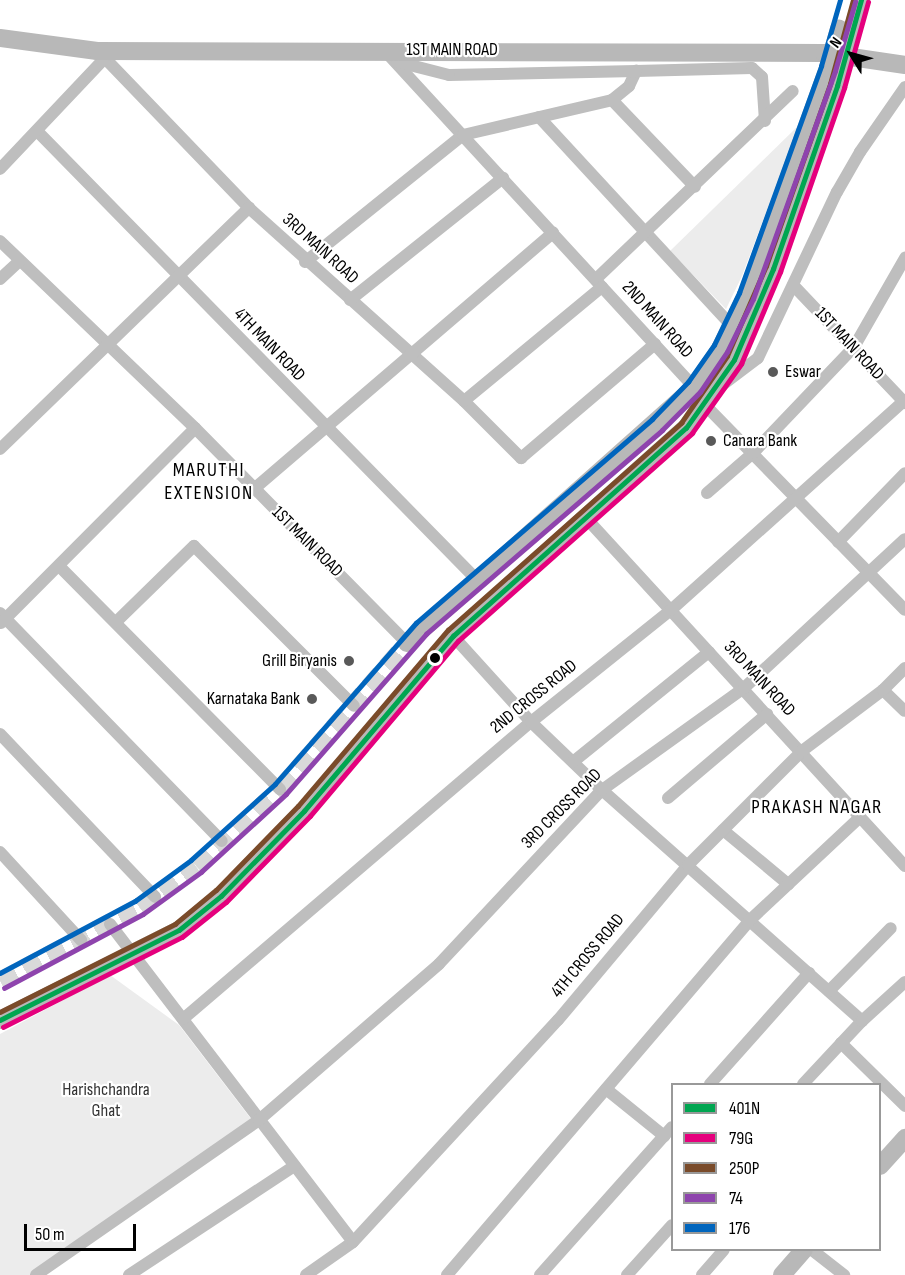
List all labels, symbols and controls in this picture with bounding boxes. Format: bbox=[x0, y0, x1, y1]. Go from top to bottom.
north arrow bbox=[821, 24, 881, 84]
text: N bbox=[826, 34, 846, 52]
street label: 1ST MAIN ROAD bbox=[406, 39, 498, 61]
street label: 3RD MAIN ROAD bbox=[277, 209, 363, 289]
street label: 2ND MAIN ROAD bbox=[617, 277, 697, 363]
street label: 1ST MAIN ROAD bbox=[810, 303, 888, 385]
street label: 4TH MAIN ROAD bbox=[229, 304, 309, 386]
place label: Eswar bbox=[785, 361, 821, 383]
marker: Eswar bbox=[766, 365, 780, 379]
place label: Canara Bank bbox=[723, 430, 797, 452]
marker: Canara Bank bbox=[704, 434, 718, 448]
district label: MARUTHI EXTENSION bbox=[164, 459, 254, 506]
street label: 1ST MAIN ROAD bbox=[267, 502, 347, 582]
street label: 3RD MAIN ROAD bbox=[719, 637, 799, 721]
place label: Grill Biryanis bbox=[262, 650, 337, 672]
unlabelled marker bbox=[429, 652, 441, 664]
marker: Grill Biryanis bbox=[342, 654, 356, 668]
street label: 2ND CROSS ROAD bbox=[486, 655, 582, 739]
place label: Karnataka Bank bbox=[207, 688, 300, 710]
marker: Karnataka Bank bbox=[305, 692, 319, 706]
street label: 3RD CROSS ROAD bbox=[517, 764, 607, 854]
district label: PRAKASH NAGAR bbox=[751, 795, 883, 819]
street label: 4TH CROSS ROAD bbox=[547, 910, 629, 1002]
park label: Harishchandra Ghat bbox=[62, 1080, 150, 1122]
legend bbox=[671, 1083, 881, 1251]
text: 401N bbox=[729, 1098, 760, 1119]
text: 79G bbox=[729, 1128, 753, 1149]
text: 250P bbox=[729, 1158, 759, 1179]
text: 74 bbox=[729, 1188, 743, 1209]
scale bar bbox=[27, 1212, 140, 1250]
text: 176 bbox=[729, 1218, 750, 1239]
text: 50 m bbox=[35, 1224, 65, 1245]

